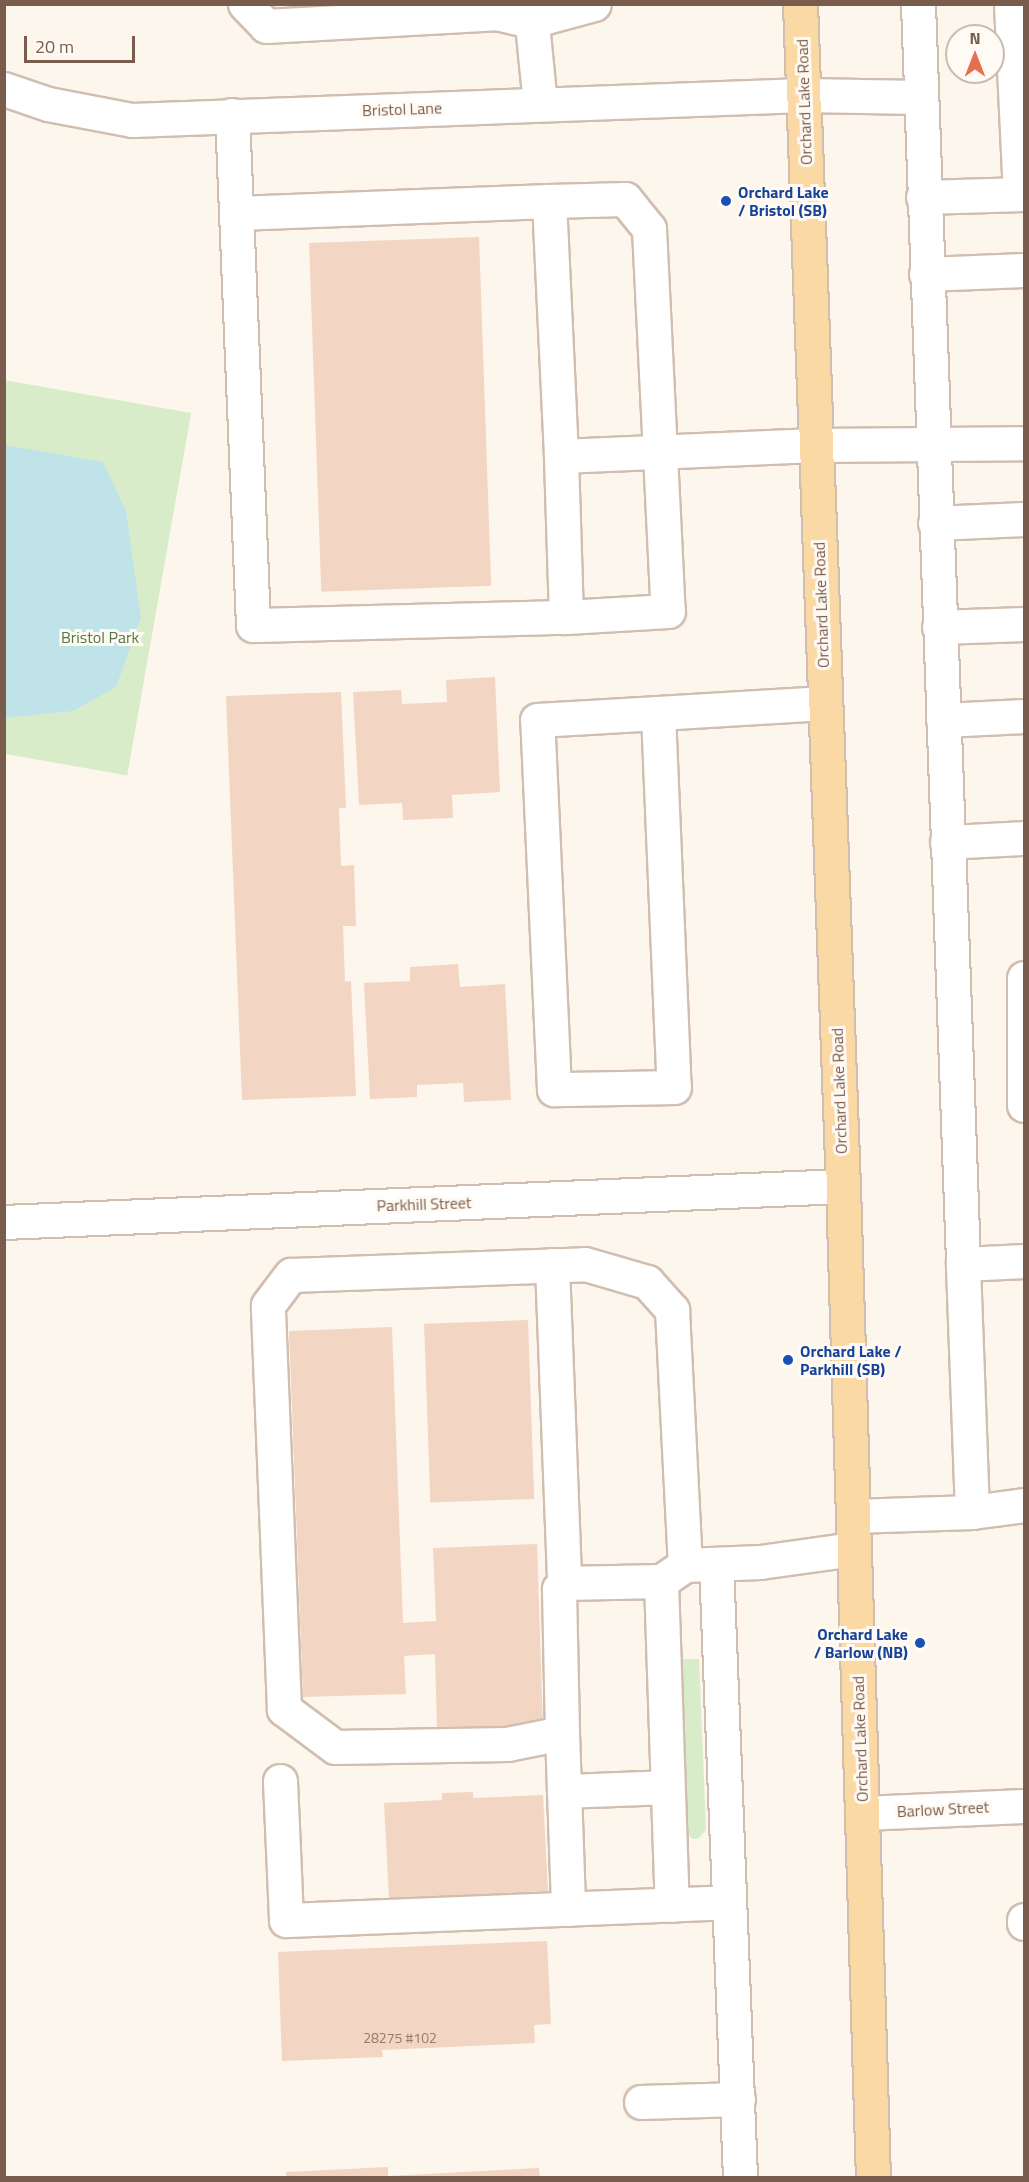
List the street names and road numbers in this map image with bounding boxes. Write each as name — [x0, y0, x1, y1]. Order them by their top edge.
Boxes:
street label: Orchard Lake Road — [792, 39, 816, 165]
street label: Bristol Lane — [362, 98, 442, 120]
street label: Orchard Lake Road — [809, 542, 833, 668]
street label: Orchard Lake Road — [827, 1028, 851, 1154]
street label: Parkhill Street — [376, 1193, 472, 1215]
street label: Orchard Lake Road — [848, 1676, 872, 1802]
street label: Barlow Street — [896, 1797, 990, 1821]

